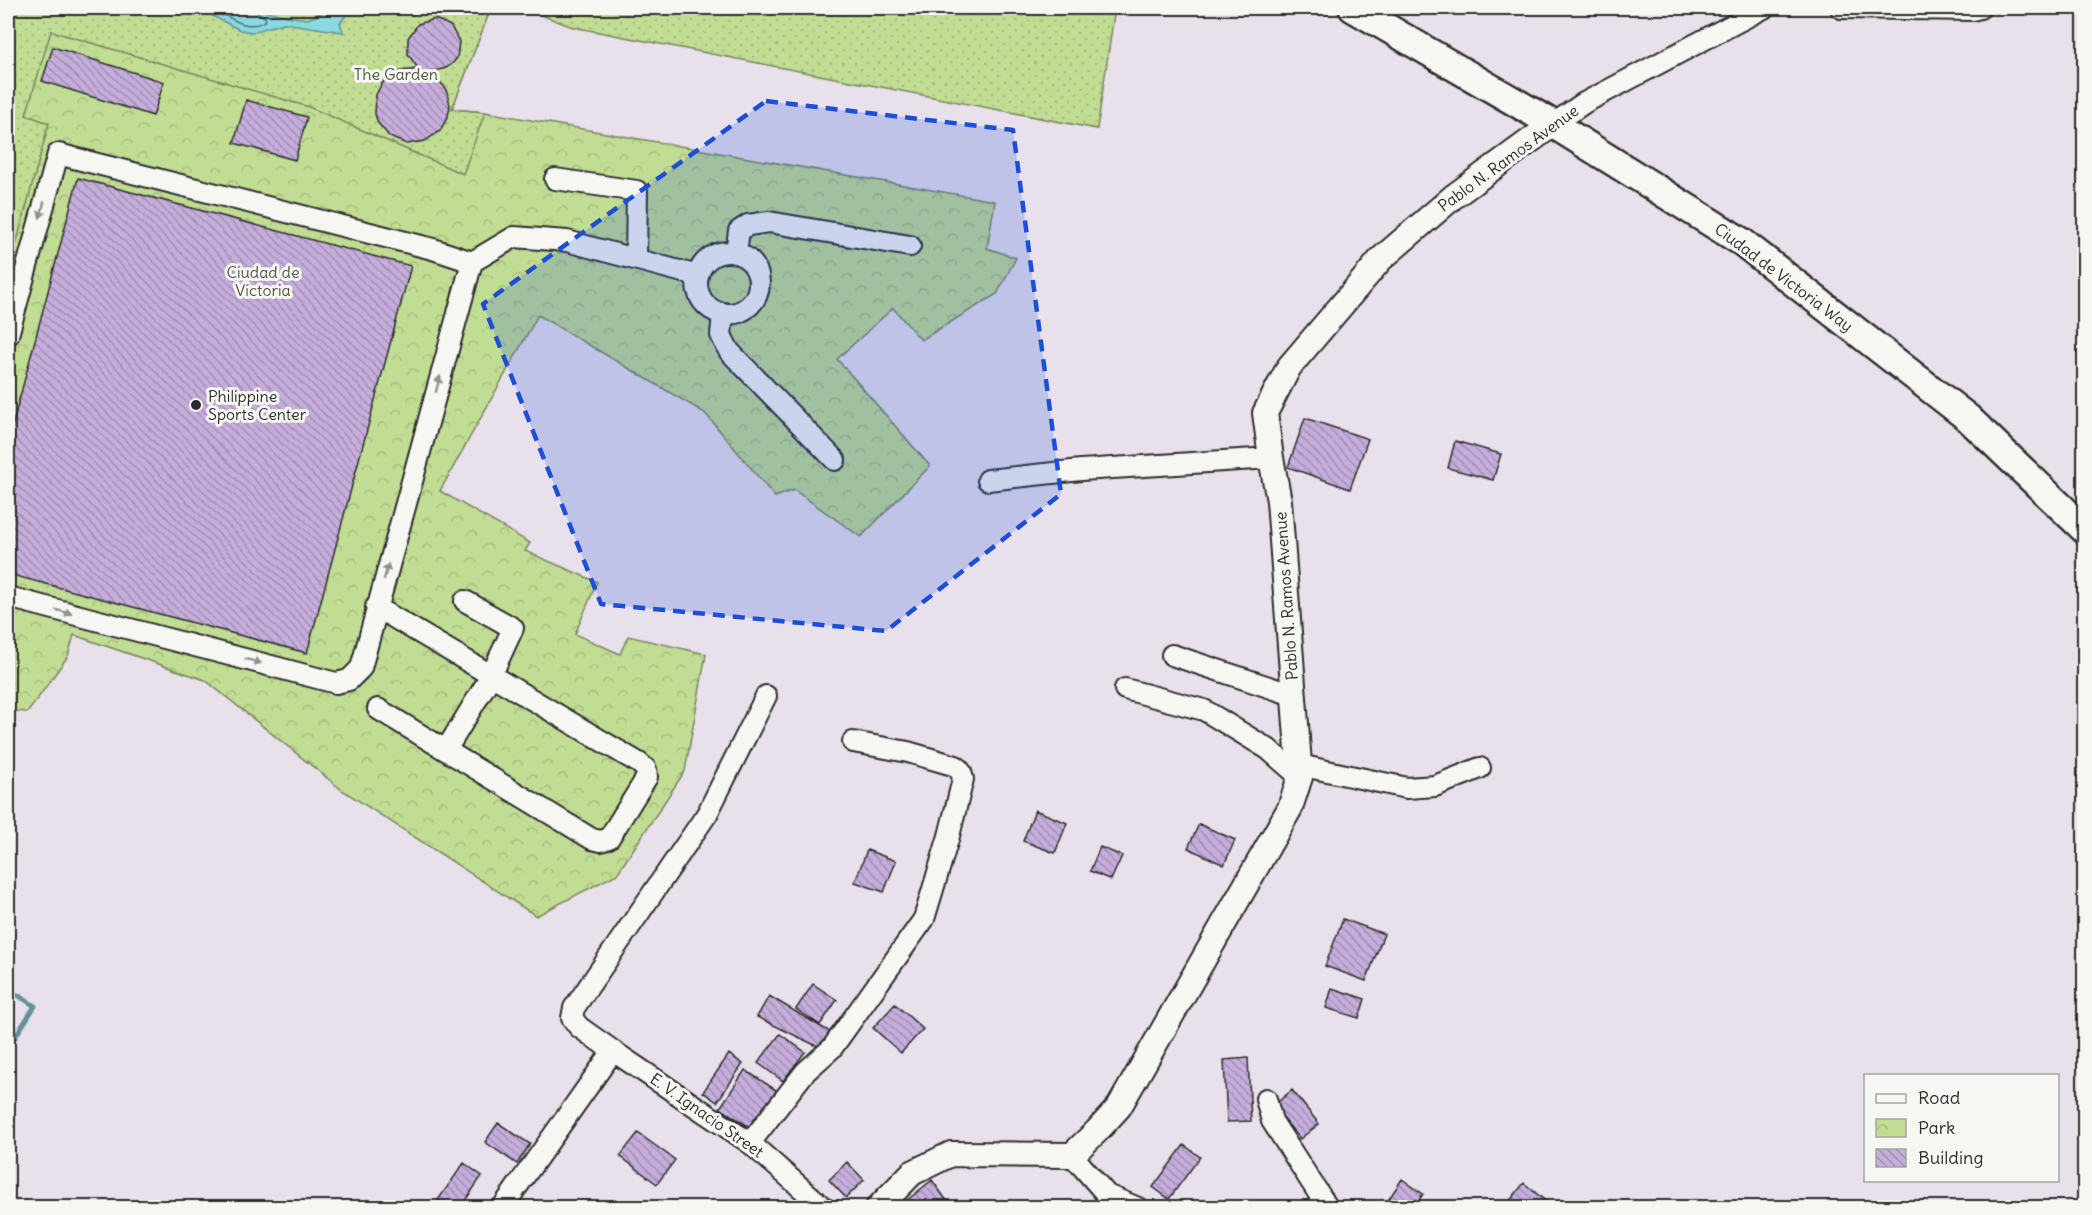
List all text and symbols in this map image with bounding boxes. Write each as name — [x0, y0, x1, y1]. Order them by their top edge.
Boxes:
park label: The Garden — [354, 64, 438, 84]
street label: Pablo N. Ramos Avenue — [1434, 100, 1582, 216]
one-way arrow — [37, 201, 46, 219]
street label: Ciudad de Victoria Way — [1711, 218, 1857, 336]
park label: Ciudad de Victoria — [226, 262, 300, 300]
one-way arrow — [434, 375, 443, 393]
place label: Philippine Sports Center — [208, 386, 307, 424]
marker: Philippine Sports Center — [189, 398, 203, 412]
street label: Pablo N. Ramos Avenue — [1270, 511, 1302, 681]
one-way arrow — [382, 563, 391, 581]
one-way arrow — [55, 608, 73, 617]
one-way arrow — [243, 657, 262, 667]
street label: E. V. Ignacio Street — [646, 1068, 768, 1162]
legend — [1864, 1074, 2059, 1182]
text: Road — [1918, 1086, 1961, 1109]
text: Park — [1918, 1116, 1955, 1139]
text: Building — [1918, 1146, 1983, 1169]

